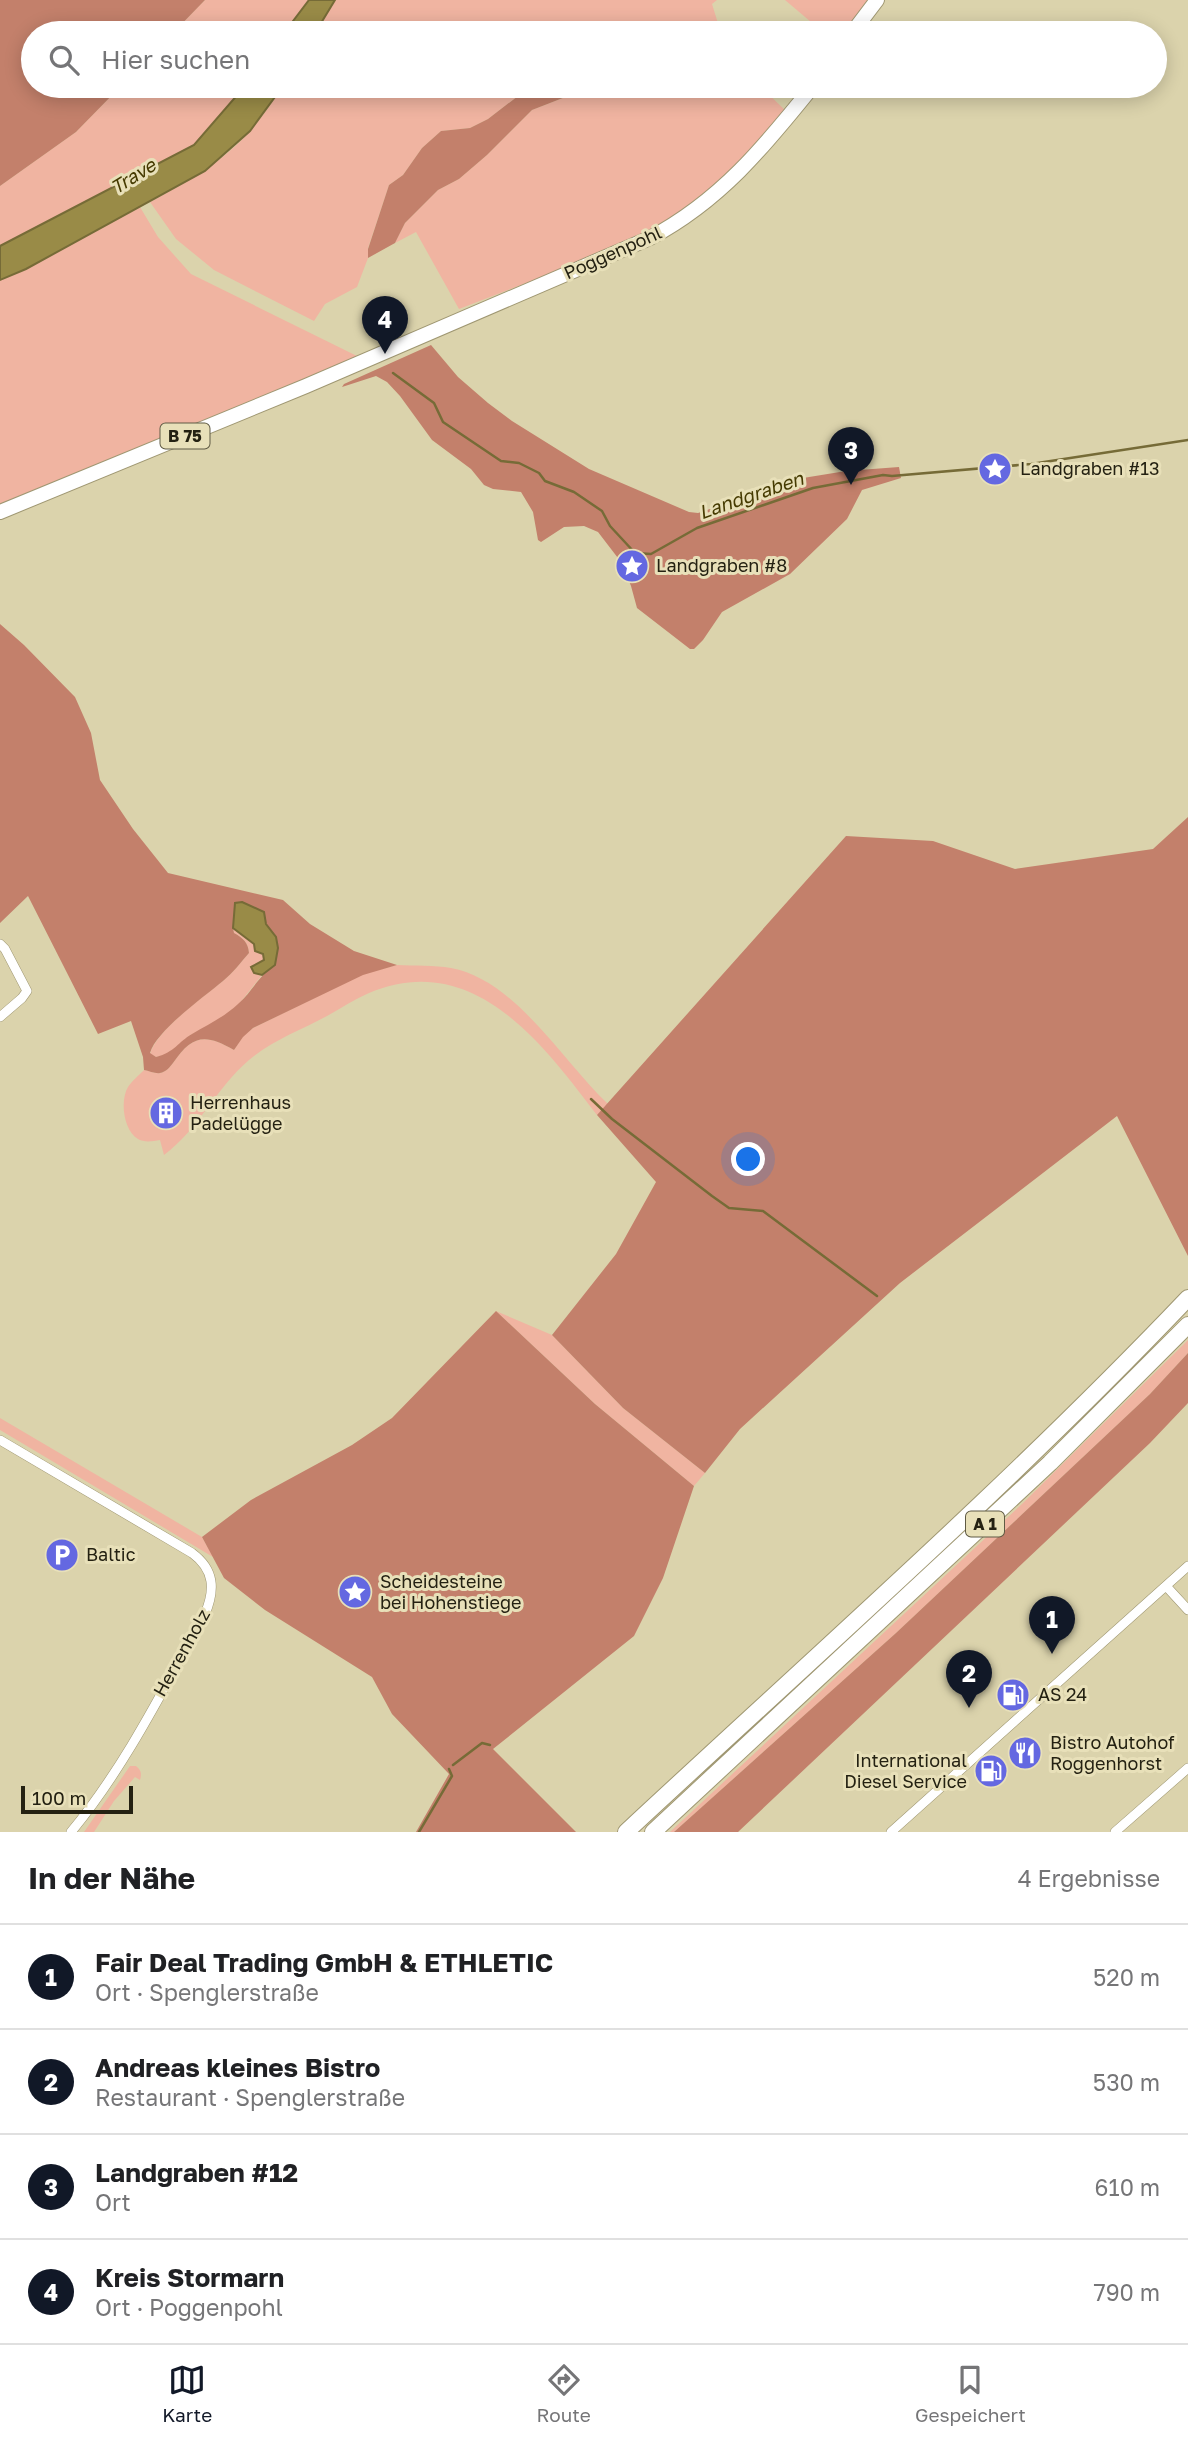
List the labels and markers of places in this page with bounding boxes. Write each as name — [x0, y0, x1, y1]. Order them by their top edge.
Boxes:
pin: 4 — [362, 296, 408, 354]
pin: 3 — [828, 427, 874, 485]
place icon: Landgraben #13 — [976, 450, 1014, 488]
place label: Landgraben #13 — [1020, 457, 1159, 479]
place icon: Landgraben #8 — [613, 547, 651, 585]
place label: Landgraben #8 — [656, 554, 787, 576]
place label: Herrenhaus Padelügge — [190, 1091, 291, 1134]
building icon: Herrenhaus Padelügge — [147, 1094, 185, 1132]
parking icon: Baltic — [43, 1536, 81, 1574]
place label: Baltic — [86, 1543, 136, 1565]
place label: Scheidesteine bei Hohenstiege — [380, 1570, 521, 1613]
place icon: Scheidesteine bei Hohenstiege — [336, 1573, 374, 1611]
pin: 1 — [1029, 1596, 1075, 1654]
pin: 2 — [946, 1650, 992, 1708]
fuel station icon: AS 24 — [994, 1676, 1032, 1714]
place label: AS 24 — [1038, 1683, 1087, 1705]
place label: Bistro Autohof Roggenhorst — [1050, 1731, 1175, 1774]
restaurant icon: Bistro Autohof Roggenhorst — [1006, 1734, 1044, 1772]
place label: International Diesel Service — [844, 1749, 967, 1792]
fuel station icon: International Diesel Service — [972, 1752, 1010, 1790]

